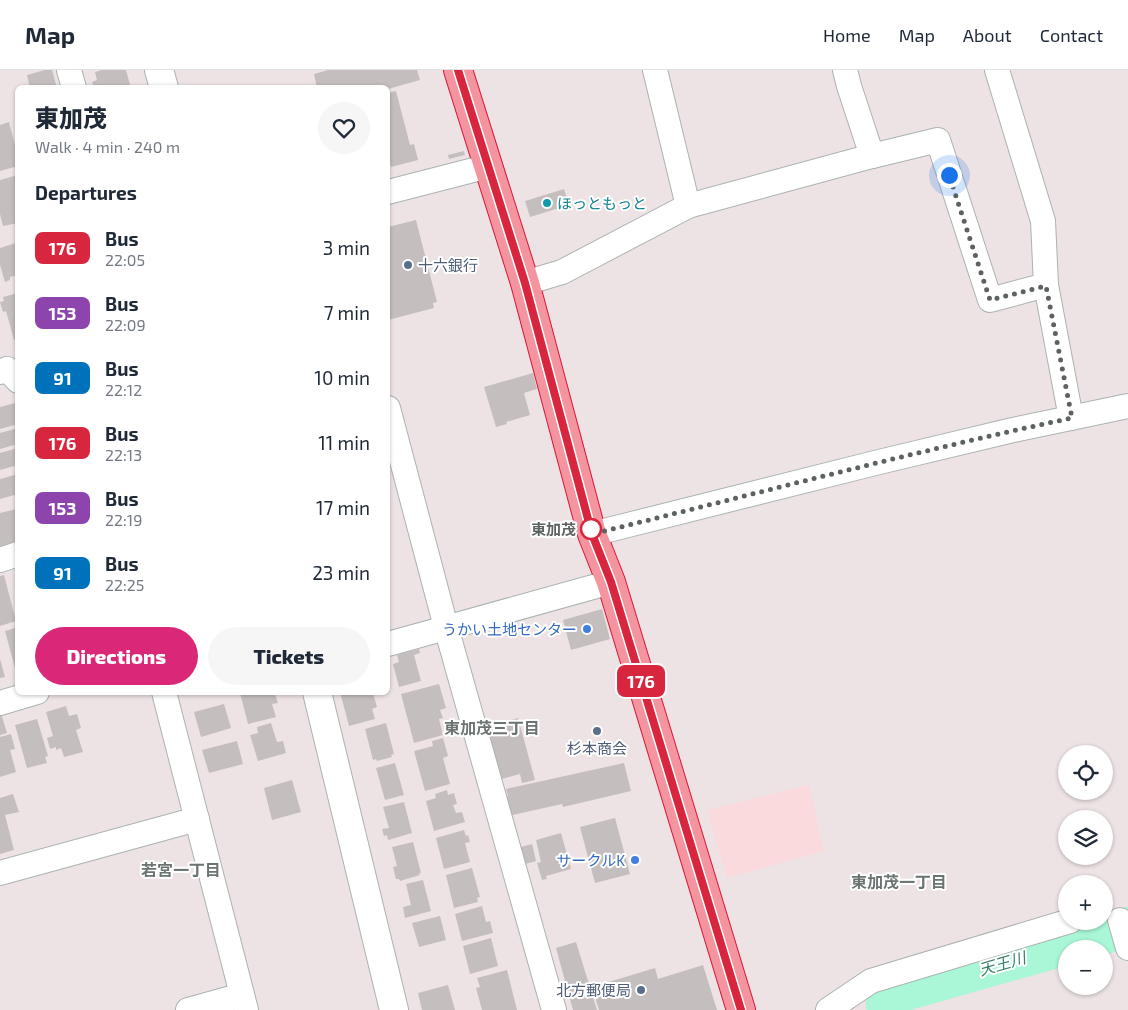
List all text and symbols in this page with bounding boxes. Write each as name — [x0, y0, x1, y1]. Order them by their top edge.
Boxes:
text: Map — [25, 20, 75, 49]
text: Home — [823, 24, 871, 46]
text: Map — [899, 24, 935, 46]
text: About — [963, 24, 1012, 46]
text: Contact — [1040, 24, 1103, 46]
button: heart — [318, 102, 370, 154]
text: 東加茂 — [35, 103, 107, 132]
text: Walk · 4 min · 240 m — [35, 137, 180, 156]
your location — [937, 163, 962, 188]
text: Departures — [35, 181, 137, 204]
place label: ほっともっと — [557, 194, 647, 212]
marker: ほっともっと — [541, 197, 553, 209]
text: Bus — [105, 227, 139, 250]
text: 3 min — [323, 236, 370, 259]
text: 176 — [49, 237, 76, 259]
text: 22:05 — [105, 250, 145, 269]
place label: 十六銀行 — [418, 256, 478, 274]
marker: 十六銀行 — [402, 259, 414, 271]
text: Bus — [105, 292, 139, 315]
text: 7 min — [324, 301, 370, 324]
text: 153 — [49, 302, 76, 324]
text: 22:09 — [105, 315, 146, 334]
text: Bus — [105, 357, 139, 380]
text: 10 min — [314, 366, 370, 389]
text: 91 — [53, 367, 72, 389]
text: 22:12 — [105, 380, 142, 399]
text: Bus — [105, 422, 139, 445]
text: 11 min — [318, 431, 370, 454]
text: 176 — [49, 432, 76, 454]
text: 22:13 — [105, 445, 142, 464]
text: Bus — [105, 487, 139, 510]
text: 17 min — [316, 496, 370, 519]
text: 153 — [49, 497, 76, 519]
text: 22:19 — [105, 510, 142, 529]
marker: 東加茂 — [580, 518, 602, 540]
place label: 東加茂 — [531, 520, 576, 538]
text: Bus — [105, 552, 139, 575]
text: 23 min — [312, 561, 370, 584]
text: 91 — [53, 562, 72, 584]
text: 22:25 — [105, 575, 144, 594]
place label: うかい土地センター — [442, 620, 577, 638]
marker: うかい土地センター — [581, 623, 593, 635]
button: Directions — [35, 627, 198, 685]
button: Tickets — [208, 627, 370, 685]
line badge: 176 — [612, 665, 670, 697]
text: 176 — [627, 670, 655, 692]
district label: 東加茂三丁目 — [444, 718, 540, 737]
marker: 杉本商会 — [591, 725, 603, 737]
place label: 杉本商会 — [567, 739, 627, 757]
map controls — [1058, 745, 1113, 995]
button: locate — [1058, 745, 1113, 800]
button: layers — [1058, 810, 1113, 865]
place label: サークルK — [557, 851, 625, 869]
marker: サークルK — [629, 854, 641, 866]
district label: 若宮一丁目 — [141, 860, 221, 879]
district label: 東加茂一丁目 — [851, 872, 947, 891]
button: + — [1058, 875, 1113, 930]
button: − — [1058, 940, 1113, 995]
water label: 天王川 — [976, 947, 1030, 979]
place label: 北方郵便局 — [556, 981, 631, 999]
marker: 北方郵便局 — [635, 984, 647, 996]

